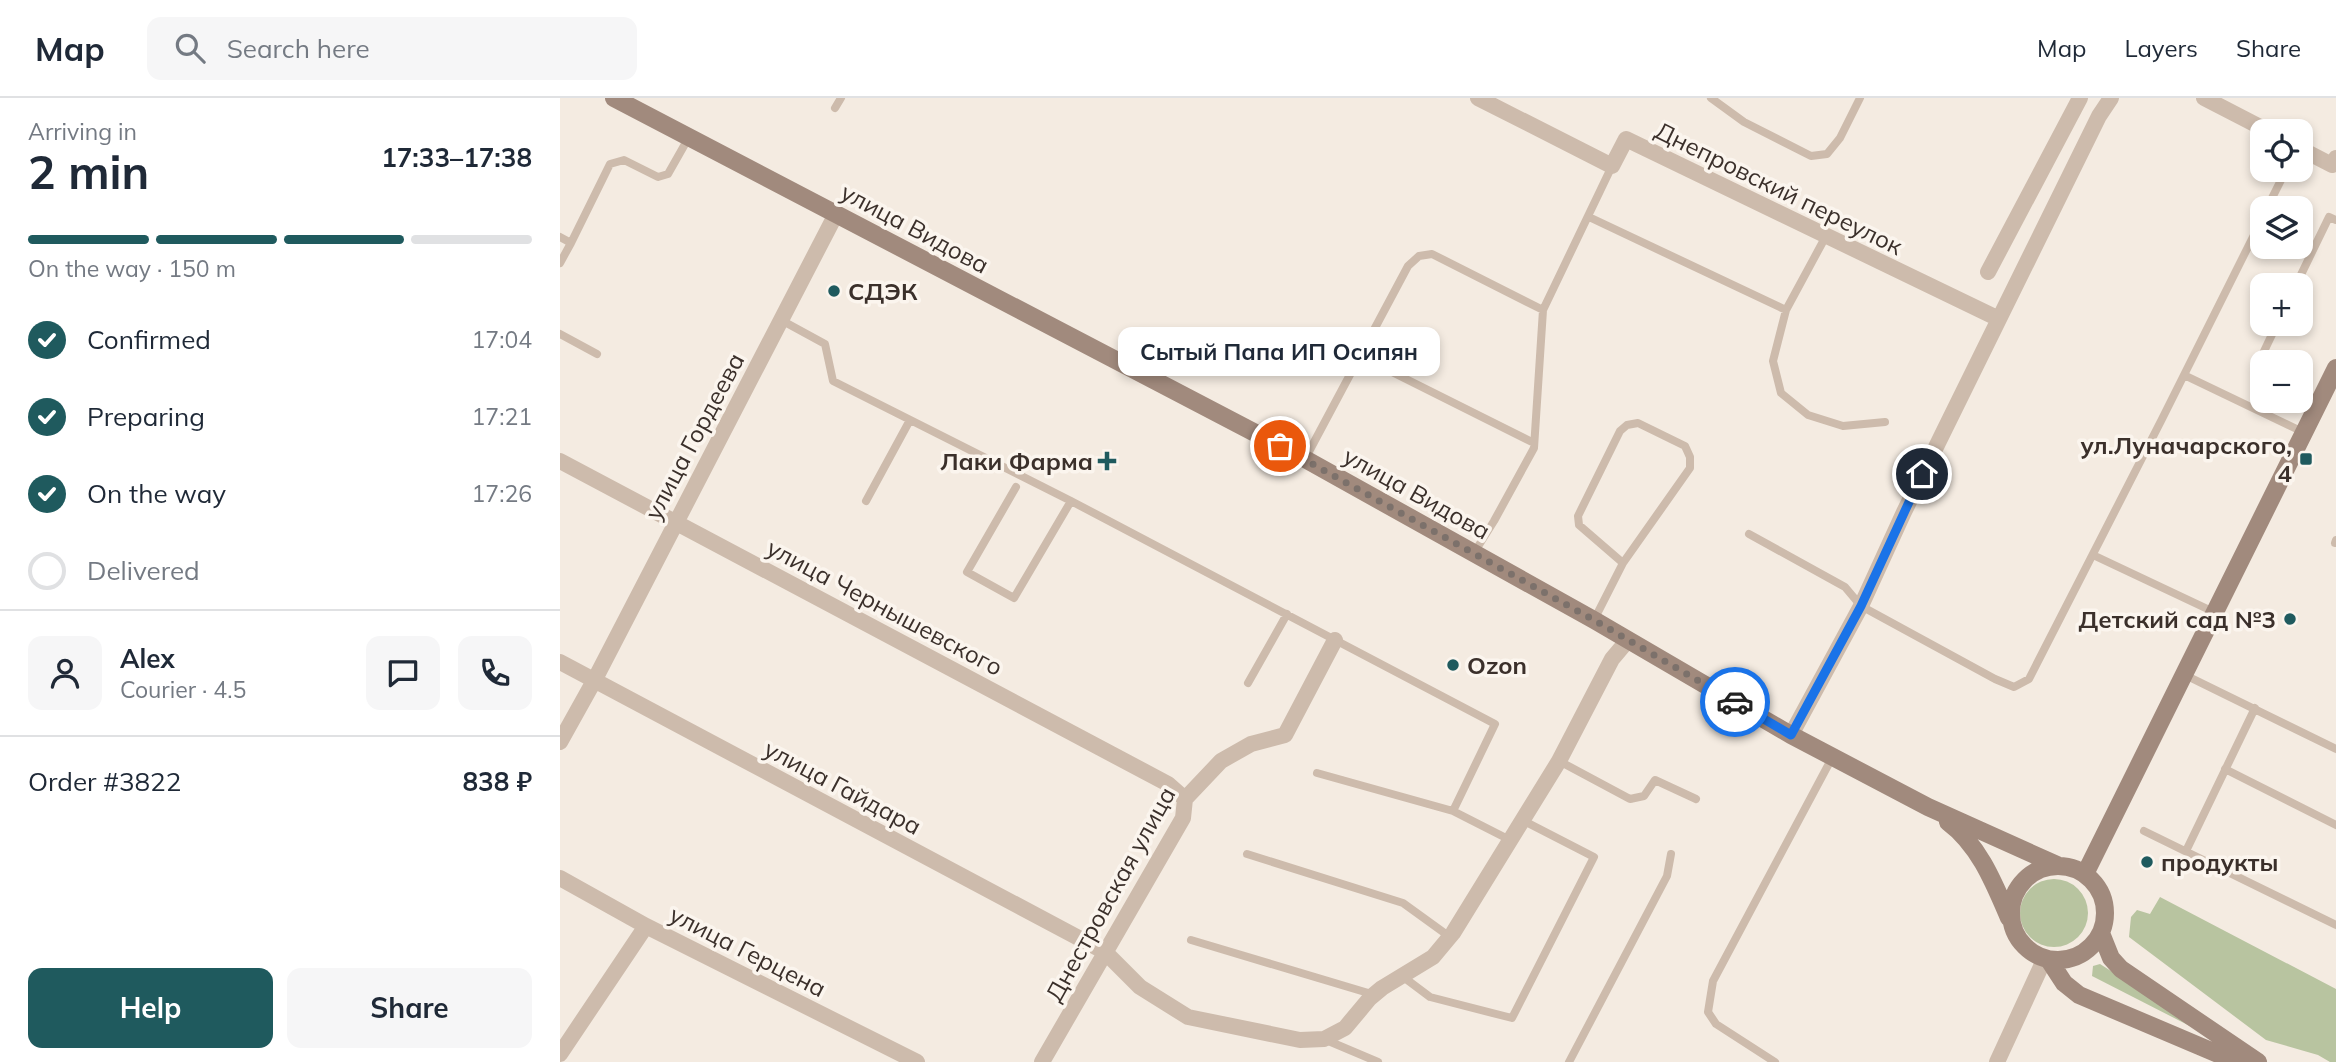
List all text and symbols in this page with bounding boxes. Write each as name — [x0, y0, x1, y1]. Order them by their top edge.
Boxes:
search box — [147, 17, 637, 80]
text: Map — [35, 28, 105, 69]
icon: search — [171, 29, 209, 67]
text: Search here — [227, 32, 370, 65]
text: Map — [2037, 33, 2086, 63]
text: Layers — [2124, 33, 2198, 63]
text: Share — [2236, 33, 2301, 63]
street label: Днепровский переулок — [1650, 115, 1908, 261]
text: Arriving in — [28, 117, 137, 146]
map controls — [2250, 119, 2313, 413]
button: locate — [2250, 119, 2313, 182]
text: 17:33–17:38 — [381, 141, 532, 174]
text: 2 min — [28, 143, 149, 201]
street label: улица Видова — [836, 176, 994, 280]
button: layers — [2250, 196, 2313, 259]
text: On the way · 150 m — [28, 254, 236, 283]
button: + — [2250, 273, 2313, 336]
place label: СДЭК — [848, 276, 918, 306]
marker: СДЭК — [826, 283, 842, 299]
icon: check — [28, 321, 66, 359]
text: Confirmed — [87, 323, 211, 356]
text: 17:04 — [472, 325, 532, 354]
callout: Сытый Папа ИП Осипян — [1119, 327, 1441, 376]
text: Сытый Папа ИП Осипян — [1140, 337, 1418, 366]
street label: улица Гордеева — [637, 348, 751, 524]
button: − — [2250, 350, 2313, 413]
icon: check — [28, 398, 66, 436]
text: Preparing — [87, 400, 205, 433]
text: 17:21 — [472, 402, 532, 431]
pin — [1250, 416, 1310, 476]
icon: bag — [1261, 427, 1299, 465]
place label: ул.Луначарского, 4 — [2080, 430, 2292, 488]
street label: улица Видова — [1338, 440, 1496, 546]
pin — [1892, 444, 1952, 504]
place label: Лаки Фарма — [940, 446, 1093, 476]
marker: ул.Луначарского, 4 — [2298, 451, 2314, 467]
marker: Лаки Фарма — [1099, 453, 1115, 469]
icon: home — [1903, 455, 1941, 493]
icon: check — [28, 475, 66, 513]
text: On the way — [87, 477, 226, 510]
text: 17:26 — [472, 479, 532, 508]
street label: улица Чернышевского — [762, 532, 1008, 682]
text: Delivered — [87, 554, 200, 587]
place label: Детский сад №3 — [2078, 604, 2276, 634]
marker: Детский сад №3 — [2282, 611, 2298, 627]
button: person — [28, 636, 102, 710]
button: chat — [366, 636, 440, 710]
button: phone — [458, 636, 532, 710]
text: Alex — [120, 642, 175, 675]
place label: Ozon — [1467, 650, 1527, 680]
marker: Ozon — [1445, 657, 1461, 673]
courier — [1700, 667, 1770, 737]
text: Courier · 4.5 — [120, 675, 246, 704]
icon: car — [1716, 683, 1754, 721]
street label: улица Гайдара — [759, 733, 927, 841]
text: Order #3822 — [28, 765, 181, 798]
text: 838 ₽ — [462, 765, 532, 798]
street label: Днестровская улица — [1038, 781, 1182, 1007]
place label: продукты — [2161, 847, 2278, 877]
marker: продукты — [2139, 854, 2155, 870]
street label: улица Герцена — [665, 899, 831, 1003]
button: Help — [28, 968, 273, 1048]
button: Share — [287, 968, 532, 1048]

